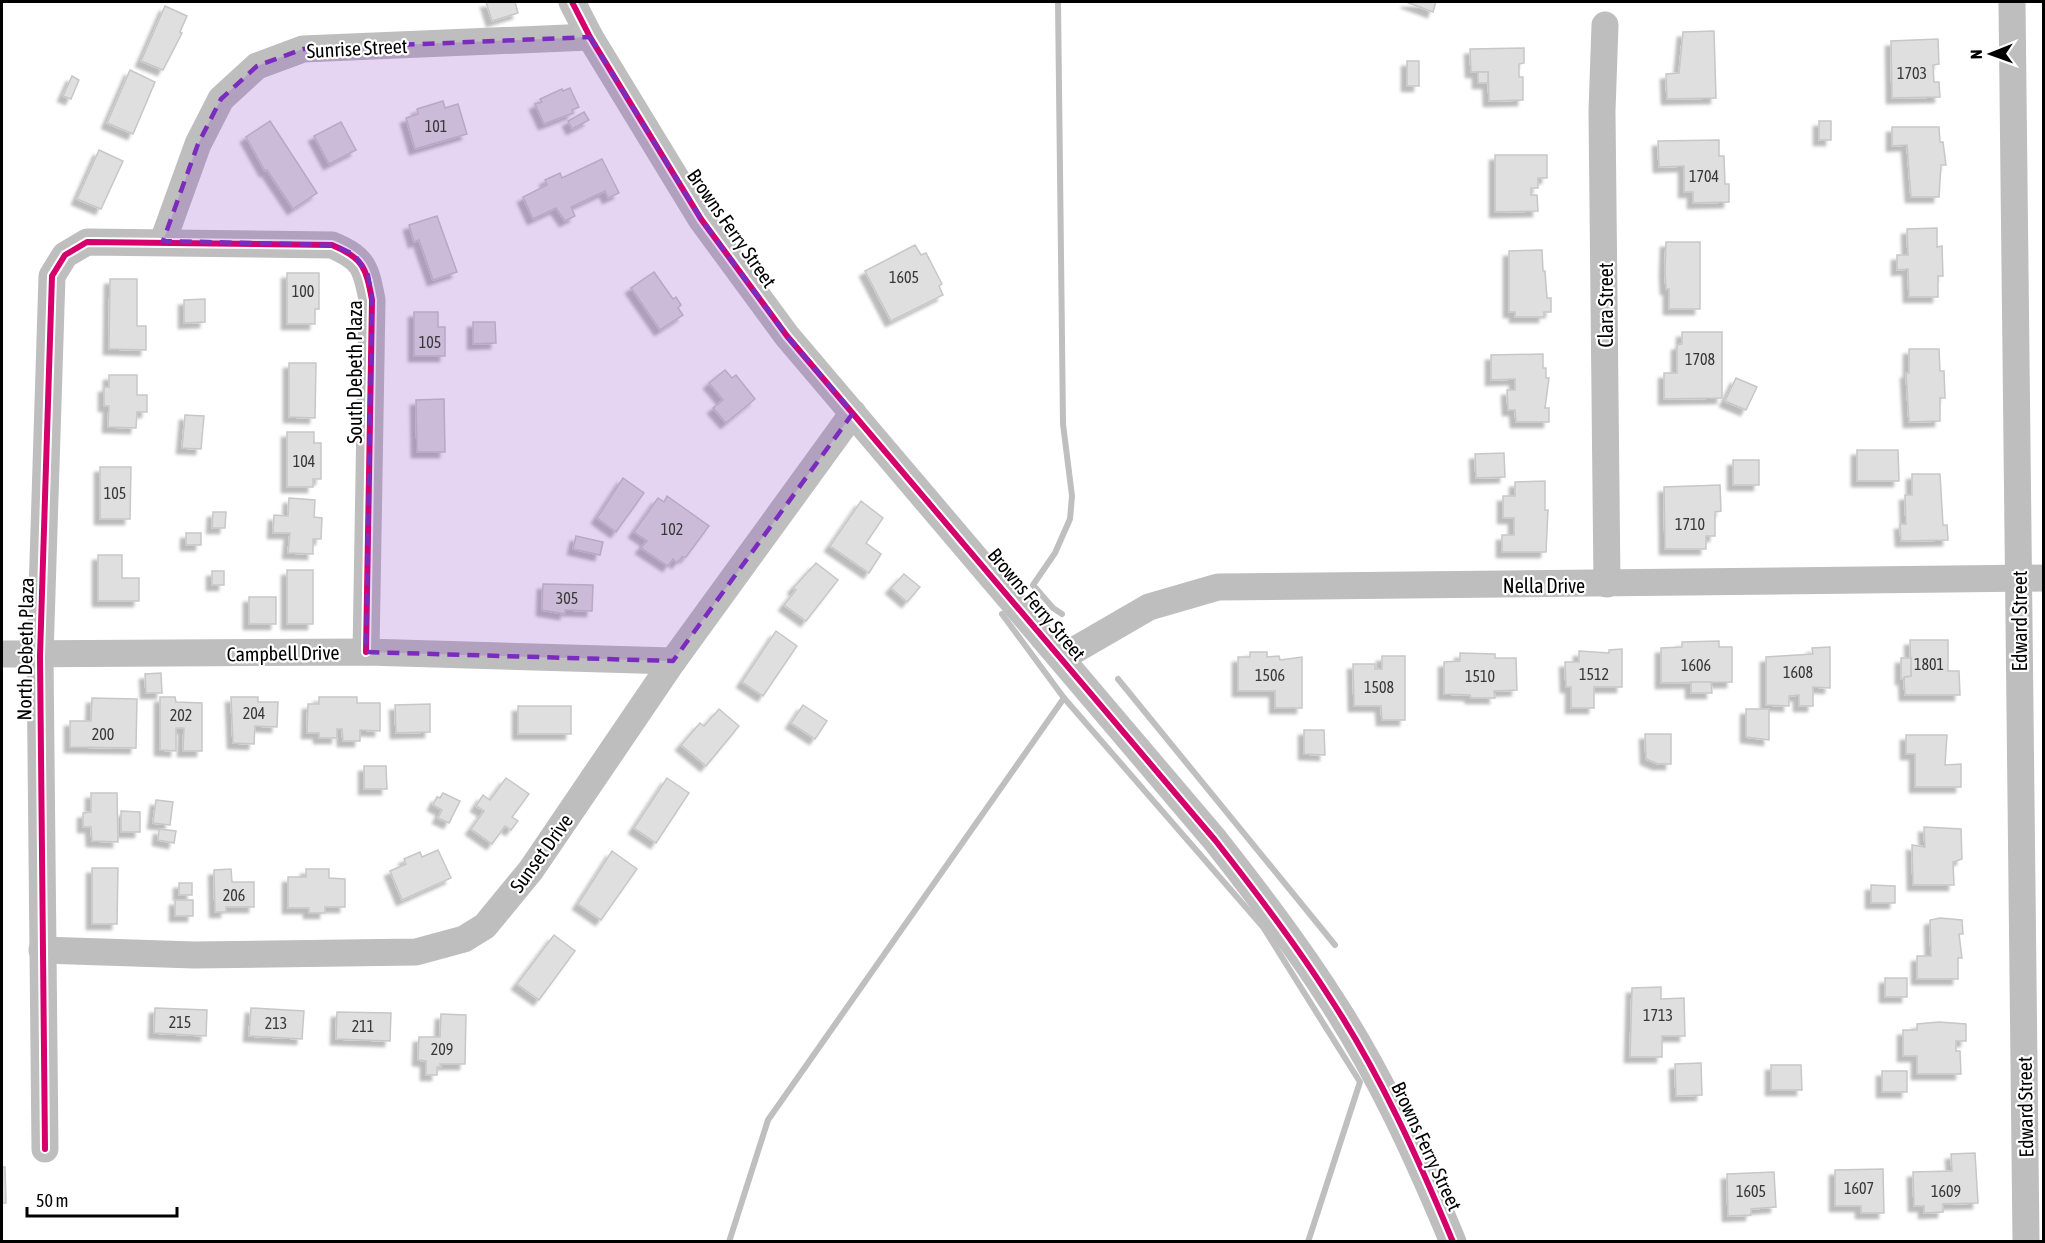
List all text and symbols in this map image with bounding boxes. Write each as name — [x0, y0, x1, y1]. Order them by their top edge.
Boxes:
north arrow — [1961, 24, 2021, 84]
street label: Sunrise Street — [306, 34, 408, 62]
text: N — [1967, 49, 1985, 59]
house number: 1703 — [1897, 64, 1927, 82]
house number: 101 — [425, 117, 447, 135]
street label: Browns Ferry Street — [683, 164, 782, 292]
house number: 1704 — [1689, 167, 1719, 185]
street label: Clara Street — [1594, 262, 1617, 348]
house number: 1605 — [889, 268, 919, 286]
house number: 100 — [292, 282, 314, 300]
street label: South Debeth Plaza — [343, 300, 366, 444]
house number: 105 — [419, 333, 441, 351]
house number: 1708 — [1685, 350, 1715, 368]
house number: 104 — [293, 452, 315, 470]
house number: 105 — [104, 484, 126, 502]
house number: 1710 — [1675, 515, 1705, 533]
house number: 102 — [661, 520, 683, 538]
street label: Browns Ferry Street — [983, 543, 1091, 665]
street label: Edward Street — [2008, 570, 2031, 672]
street label: Nella Drive — [1503, 574, 1585, 597]
street label: North Debeth Plaza — [12, 577, 38, 721]
house number: 305 — [556, 589, 578, 607]
street label: Campbell Drive — [226, 641, 340, 665]
house number: 1801 — [1914, 655, 1944, 673]
house number: 1606 — [1681, 656, 1711, 674]
house number: 1608 — [1783, 663, 1813, 681]
house number: 1512 — [1579, 665, 1609, 683]
house number: 1506 — [1255, 666, 1285, 684]
house number: 1510 — [1465, 667, 1495, 685]
house number: 1508 — [1364, 678, 1394, 696]
house number: 204 — [243, 704, 265, 722]
house number: 202 — [170, 706, 192, 724]
house number: 200 — [92, 725, 114, 743]
street label: Sunset Drive — [505, 809, 577, 897]
house number: 206 — [223, 886, 245, 904]
house number: 1713 — [1643, 1006, 1673, 1024]
house number: 215 — [169, 1013, 191, 1031]
house number: 213 — [265, 1014, 287, 1032]
house number: 211 — [352, 1017, 374, 1035]
house number: 209 — [431, 1040, 453, 1058]
street label: Edward Street — [2013, 1056, 2037, 1158]
street label: Browns Ferry Street — [1387, 1078, 1467, 1214]
house number: 1607 — [1844, 1179, 1874, 1197]
scale bar — [27, 1180, 177, 1218]
house number: 1605 — [1736, 1182, 1766, 1200]
house number: 1609 — [1931, 1182, 1961, 1200]
text: 50 m — [36, 1190, 68, 1211]

